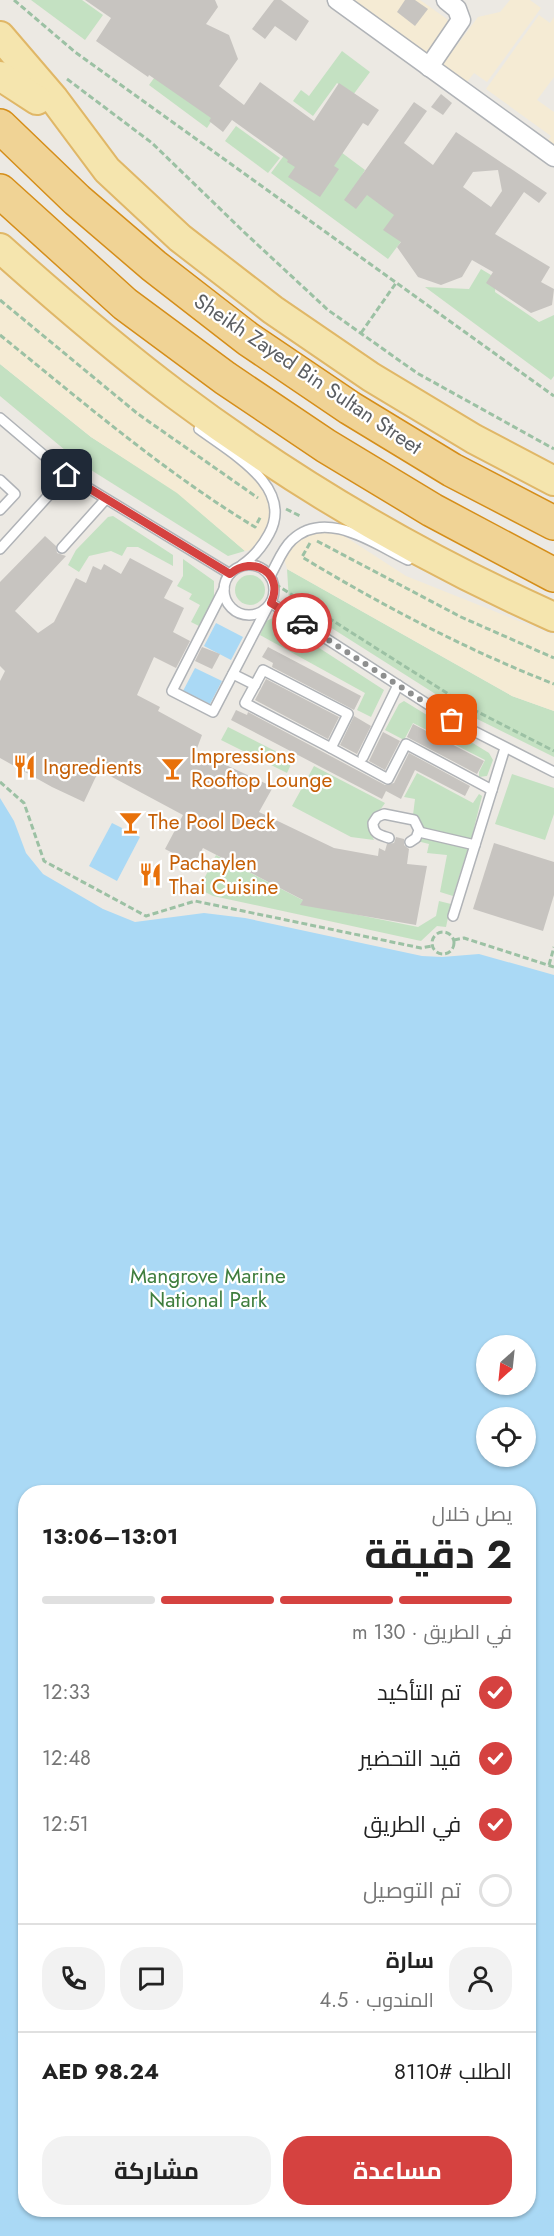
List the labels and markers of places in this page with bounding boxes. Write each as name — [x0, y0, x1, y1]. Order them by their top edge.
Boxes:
pin — [41, 449, 92, 500]
pin — [426, 694, 477, 745]
place label: Impressions Rooftop Lounge — [191, 741, 332, 795]
place label: Ingredients — [43, 752, 142, 782]
restaurant icon: Ingredients — [12, 754, 38, 780]
bar icon: Impressions Rooftop Lounge — [160, 755, 186, 781]
place label: The Pool Deck — [148, 807, 276, 837]
bar icon: The Pool Deck — [117, 809, 143, 835]
place label: Pachaylen Thai Cuisine — [169, 848, 278, 902]
restaurant icon: Pachaylen Thai Cuisine — [138, 862, 164, 888]

